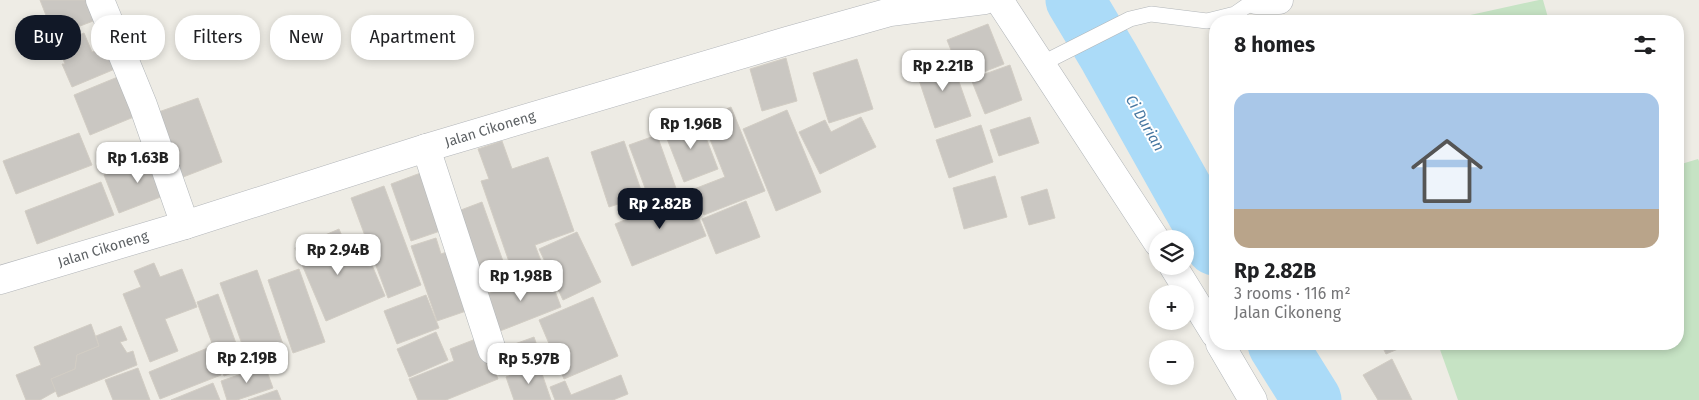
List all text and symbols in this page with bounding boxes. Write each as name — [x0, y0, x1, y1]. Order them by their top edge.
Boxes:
chip: Buy — [15, 15, 81, 60]
chip: Rent — [91, 15, 165, 60]
chip: Filters — [175, 15, 260, 60]
chip: New — [270, 15, 341, 60]
chip: Apartment — [351, 15, 474, 60]
icon: filters — [1631, 31, 1659, 59]
text: 8 homes — [1234, 32, 1315, 58]
pin: Rp 2.21B — [891, 49, 995, 92]
text: Rp 2.21B — [913, 56, 973, 75]
water label: Ci Durian — [1122, 92, 1168, 154]
street label: Jalan Cikoneng — [443, 107, 538, 151]
pin: Rp 1.96B — [639, 108, 743, 150]
text: Rp 1.96B — [660, 114, 722, 133]
icon: home — [1402, 126, 1492, 216]
pin: Rp 1.63B — [86, 142, 190, 184]
text: Rp 1.63B — [107, 148, 169, 167]
pin: Rp 2.82B — [608, 188, 712, 230]
text: Rp 2.82B — [629, 194, 691, 213]
street label: Jalan Cikoneng — [56, 227, 151, 271]
map controls — [1149, 230, 1194, 385]
button: layers — [1149, 230, 1194, 275]
pin: Rp 2.94B — [286, 234, 390, 276]
text: Rp 2.94B — [307, 240, 369, 259]
text: Rp 2.82B — [1234, 258, 1316, 284]
pin: Rp 1.98B — [469, 260, 573, 302]
text: Rp 1.98B — [490, 266, 552, 285]
text: 3 rooms · 116 m² — [1234, 284, 1351, 303]
button: + — [1149, 285, 1194, 330]
text: Jalan Cikoneng — [1234, 303, 1341, 322]
button: − — [1149, 340, 1194, 385]
pin: Rp 2.19B — [195, 342, 299, 384]
pin: Rp 5.97B — [477, 342, 581, 385]
text: Rp 2.19B — [217, 348, 277, 367]
text: Rp 5.97B — [498, 349, 560, 368]

